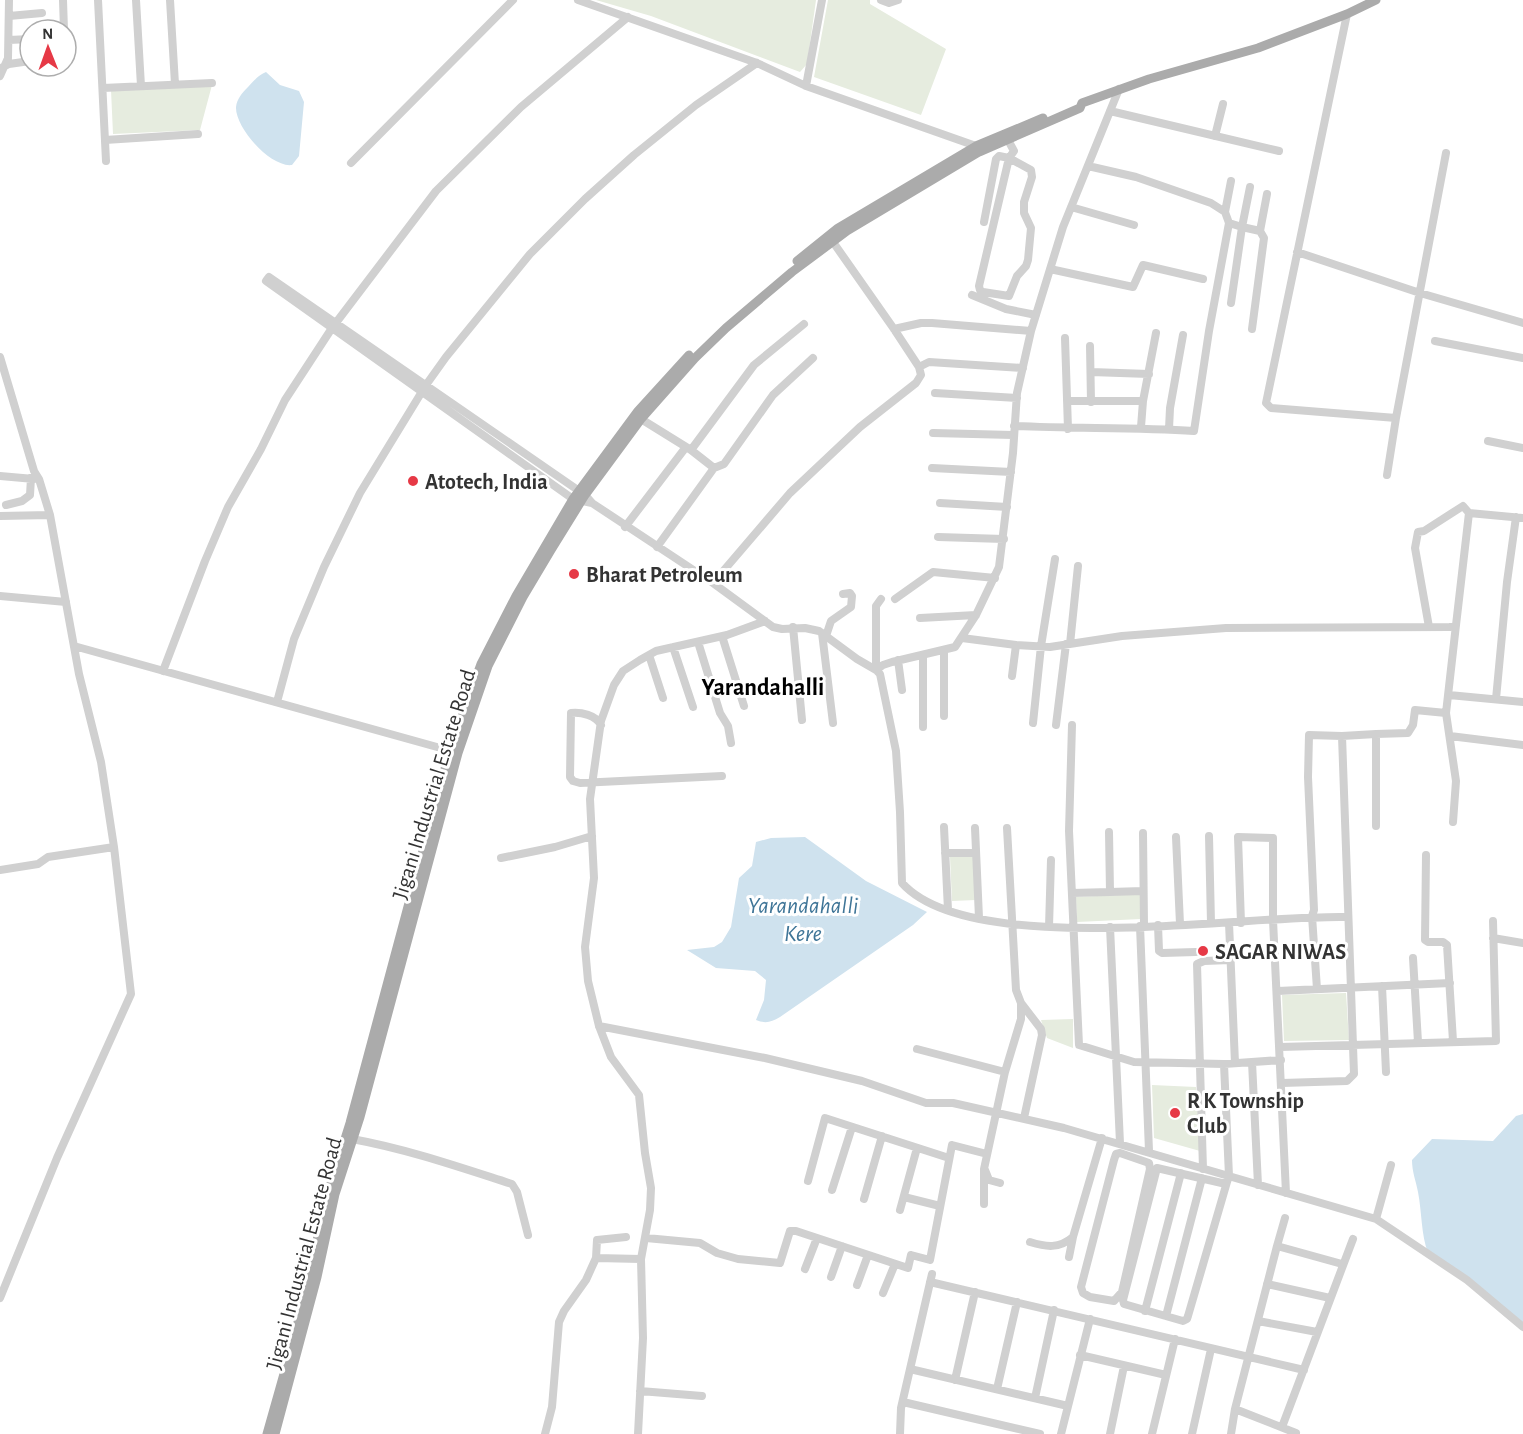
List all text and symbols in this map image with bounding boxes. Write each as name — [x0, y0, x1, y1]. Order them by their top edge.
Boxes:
north arrow — [18, 18, 78, 78]
text: N — [42, 26, 53, 42]
place label: Atotech, India — [425, 471, 548, 493]
marker: Atotech, India — [406, 474, 420, 488]
place label: Bharat Petroleum — [586, 564, 743, 586]
marker: Bharat Petroleum — [567, 567, 581, 581]
street label: Jigani Industrial Estate Road — [388, 667, 479, 902]
district label: Yarandahalli — [702, 676, 824, 700]
water label: Yarandahalli Kere — [748, 894, 858, 946]
place label: SAGAR NIWAS — [1215, 941, 1346, 963]
marker: SAGAR NIWAS — [1196, 944, 1210, 958]
place label: R K Township Club — [1187, 1090, 1304, 1137]
marker: R K Township Club — [1168, 1106, 1182, 1120]
street label: Jigani Industrial Estate Road — [262, 1135, 346, 1372]

